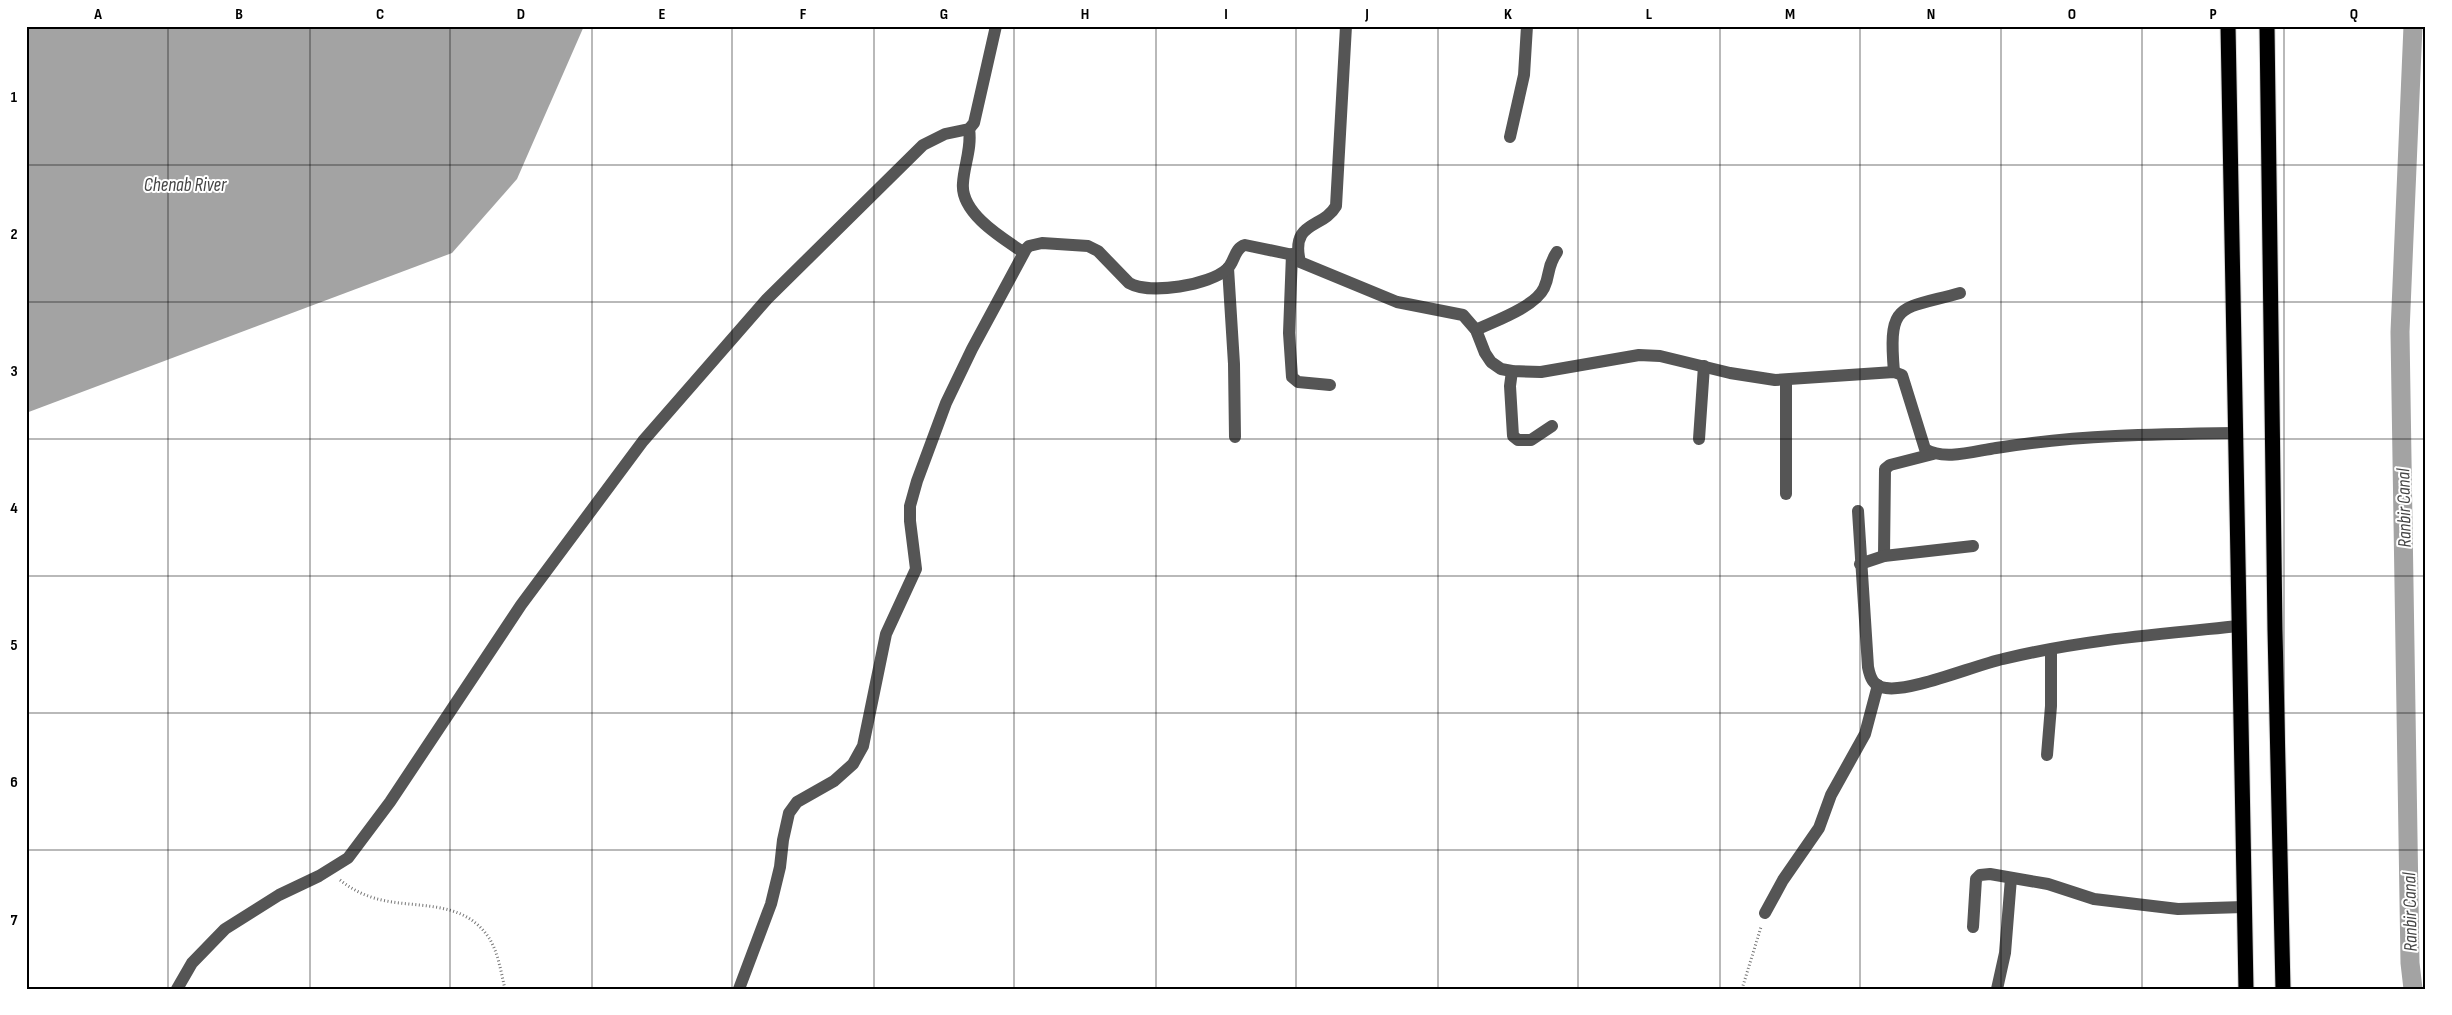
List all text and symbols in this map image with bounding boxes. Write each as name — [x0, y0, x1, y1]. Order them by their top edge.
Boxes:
text: A — [93, 5, 102, 24]
text: B — [235, 5, 243, 24]
text: C — [376, 5, 384, 24]
text: D — [517, 5, 525, 24]
text: E — [659, 5, 666, 24]
text: F — [800, 5, 807, 24]
text: G — [940, 5, 948, 24]
text: H — [1081, 5, 1089, 24]
text: I — [1224, 5, 1228, 24]
text: J — [1364, 5, 1369, 24]
text: K — [1504, 5, 1512, 24]
text: L — [1646, 5, 1653, 24]
text: M — [1785, 5, 1795, 24]
text: N — [1927, 5, 1935, 24]
text: O — [2068, 5, 2076, 24]
text: P — [2209, 5, 2217, 24]
text: Q — [2350, 5, 2358, 24]
text: 1 — [11, 88, 18, 107]
water label: Chenab River — [144, 174, 227, 197]
text: 2 — [10, 225, 18, 244]
text: 3 — [10, 362, 18, 381]
water label: Ranbir Canal — [2392, 468, 2417, 548]
text: 4 — [10, 499, 18, 518]
text: 5 — [10, 636, 18, 655]
text: 6 — [10, 773, 18, 792]
water label: Ranbir Canal — [2398, 872, 2423, 952]
text: 7 — [11, 911, 18, 930]

